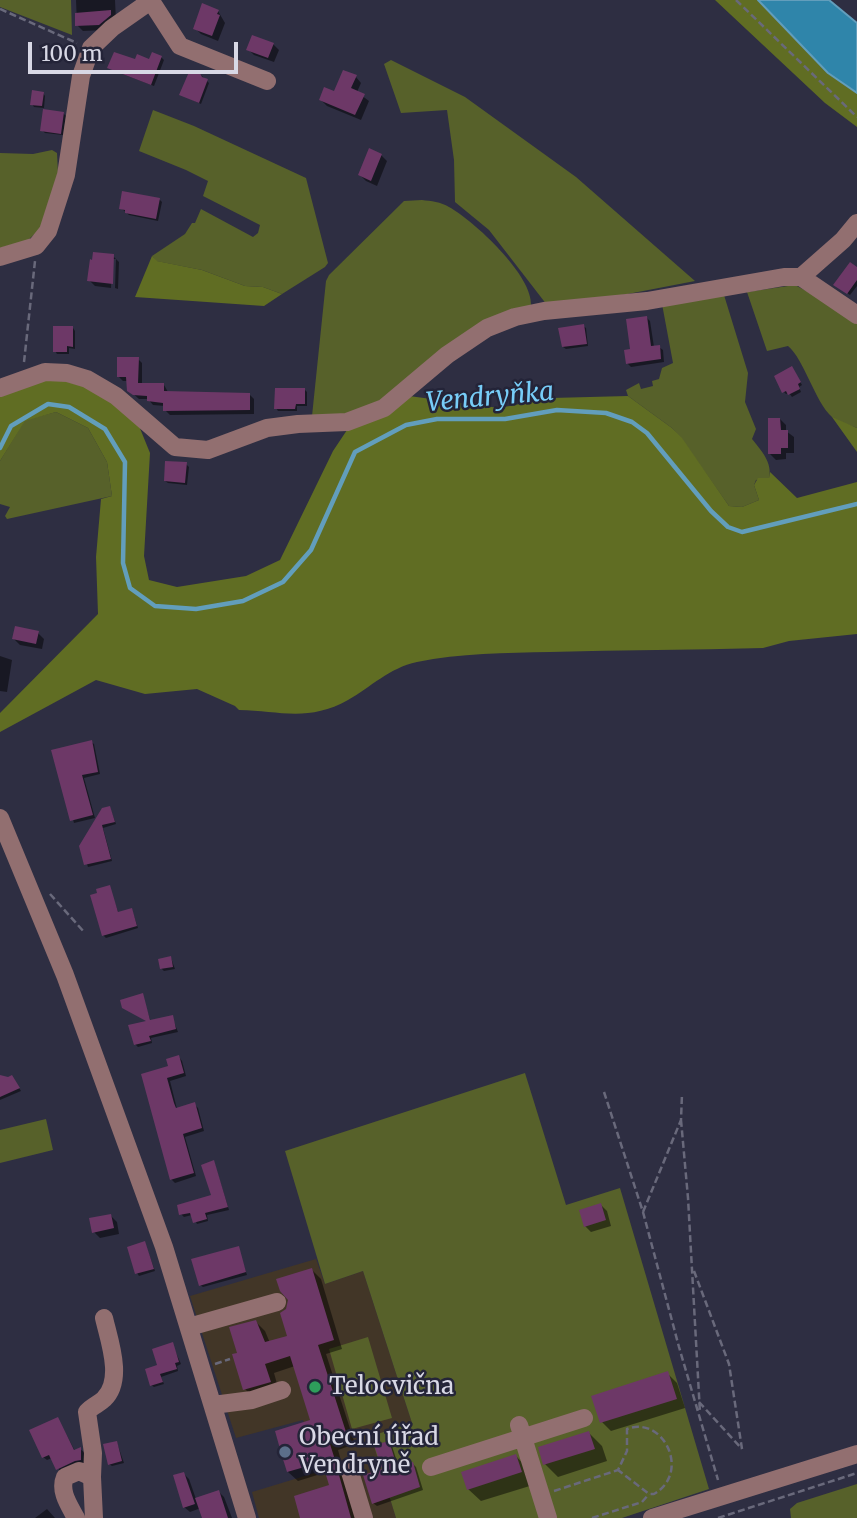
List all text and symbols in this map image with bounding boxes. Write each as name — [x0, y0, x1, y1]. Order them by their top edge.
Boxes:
scale bar — [32, 28, 242, 72]
text: 100 m — [41, 40, 103, 67]
water label: Vendryňka — [425, 377, 555, 419]
place label: Telocvična — [329, 1373, 454, 1401]
marker: Telocvična — [307, 1379, 323, 1395]
place label: Obecní úřad Vendryně — [299, 1424, 439, 1480]
marker: Obecní úřad Vendryně — [277, 1444, 293, 1460]

